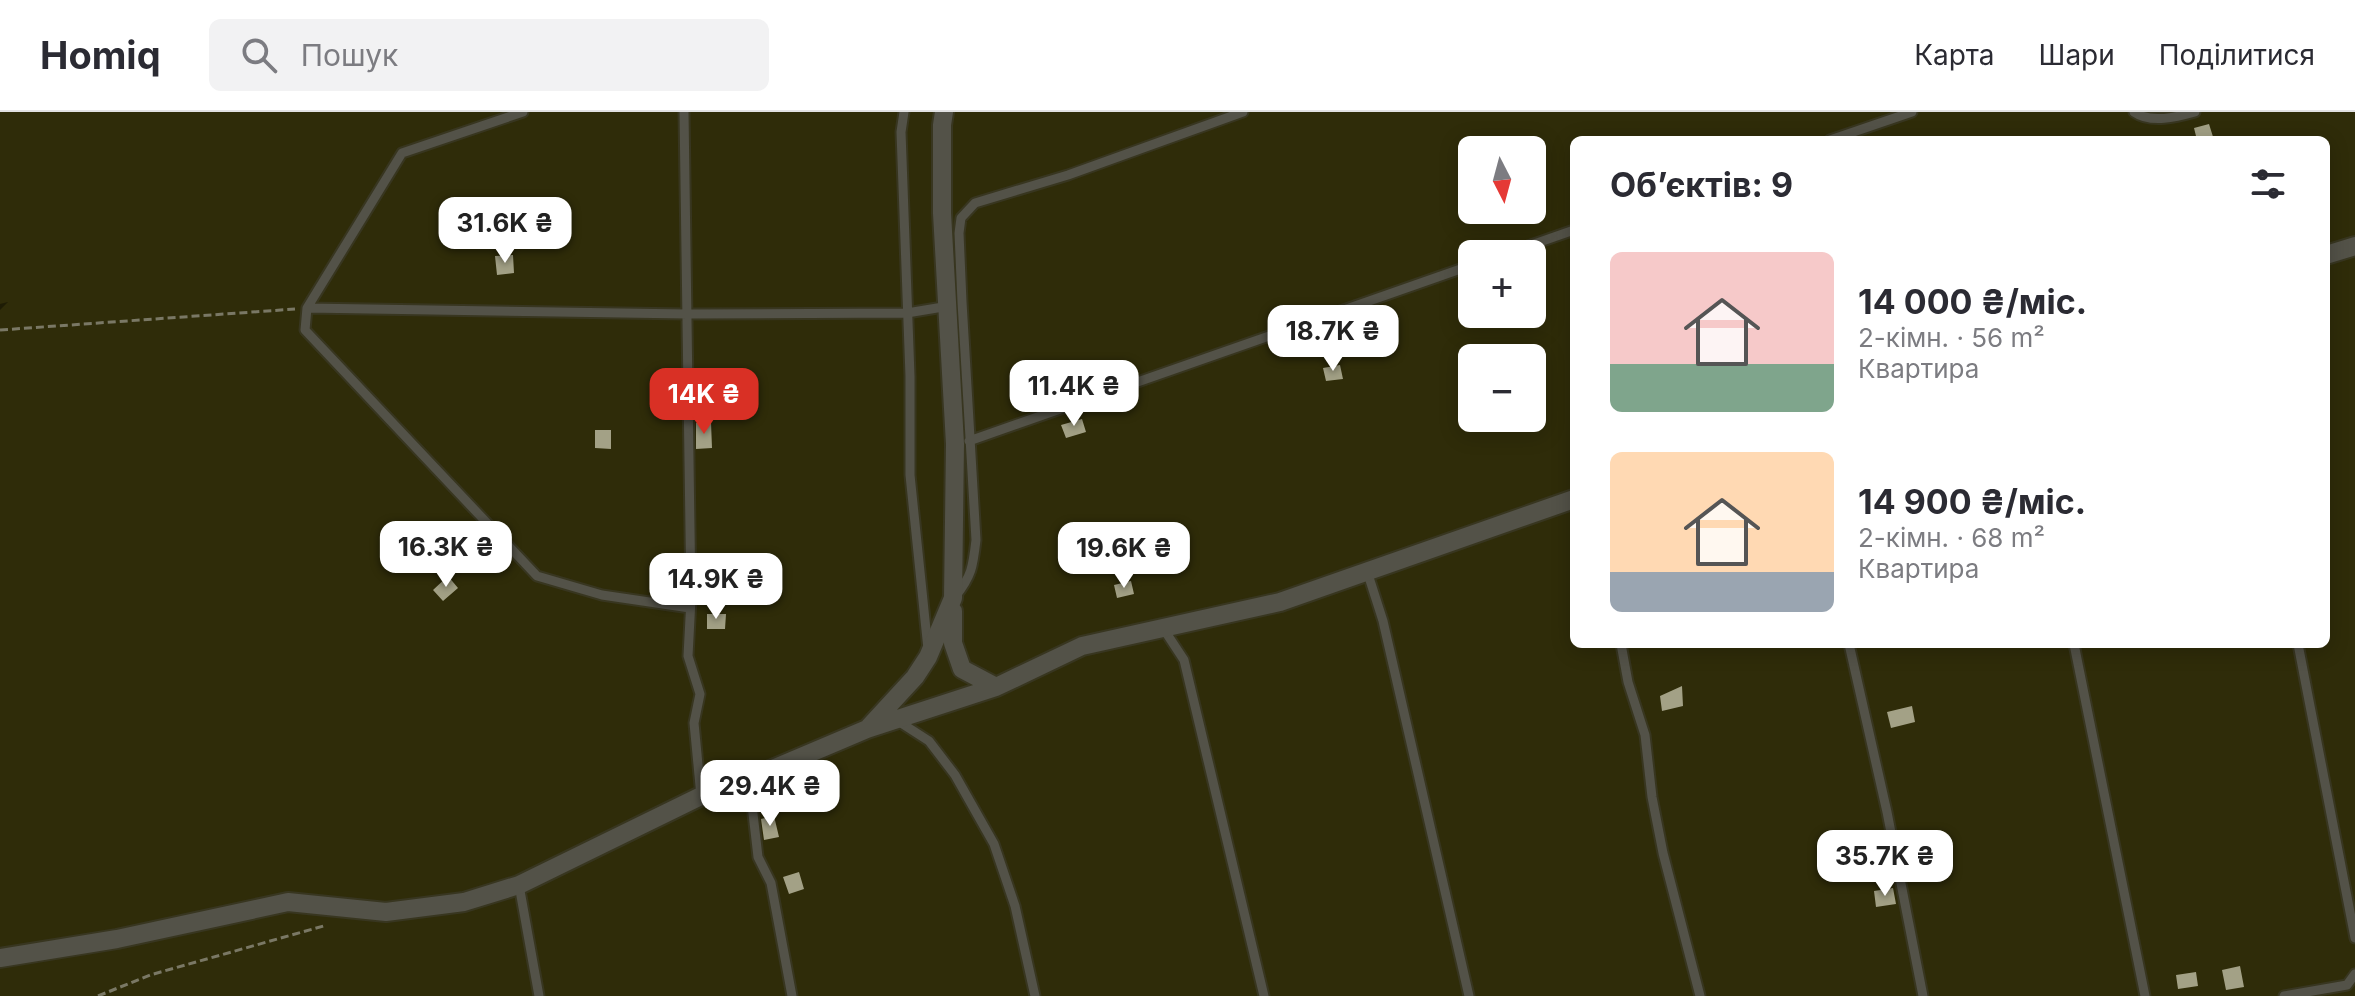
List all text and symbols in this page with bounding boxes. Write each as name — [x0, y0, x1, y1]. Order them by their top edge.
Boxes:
search box — [209, 19, 769, 91]
text: Homiq — [40, 32, 161, 78]
icon: search — [237, 33, 281, 77]
text: Пошук — [301, 37, 398, 73]
text: Карта — [1914, 38, 1995, 72]
text: Шари — [2039, 38, 2115, 72]
text: Поділитися — [2159, 38, 2315, 72]
north arrow — [1458, 136, 1546, 224]
map controls — [1458, 136, 1546, 432]
icon: filters — [2246, 162, 2290, 206]
text: Об’єктів: 9 — [1610, 164, 1793, 205]
pin: 31.6K ₴ — [431, 197, 579, 265]
text: 31.6K ₴ — [457, 207, 553, 238]
button: + — [1458, 240, 1546, 328]
text: 14 000 ₴/міс. — [1858, 281, 2087, 322]
icon: home — [1674, 284, 1770, 380]
pin: 18.7K ₴ — [1259, 305, 1407, 373]
text: 18.7K ₴ — [1286, 315, 1380, 346]
text: 2-кімн. · 56 m² — [1858, 322, 2045, 353]
button: − — [1458, 344, 1546, 432]
text: Квартира — [1858, 353, 1979, 384]
pin: 11.4K ₴ — [1000, 360, 1148, 428]
pin: 14K ₴ — [648, 368, 760, 436]
text: 11.4K ₴ — [1028, 370, 1120, 401]
text: 14K ₴ — [668, 378, 740, 409]
text: 14 900 ₴/міс. — [1858, 481, 2086, 522]
icon: home — [1674, 484, 1770, 580]
pin: 16.3K ₴ — [372, 521, 520, 589]
pin: 19.6K ₴ — [1050, 522, 1198, 590]
text: 2-кімн. · 68 m² — [1858, 522, 2045, 553]
text: 16.3K ₴ — [398, 531, 494, 562]
text: 19.6K ₴ — [1076, 532, 1172, 563]
pin: 14.9K ₴ — [642, 553, 790, 621]
text: Квартира — [1858, 553, 1979, 584]
text: 14.9K ₴ — [667, 563, 765, 594]
pin: 29.4K ₴ — [696, 760, 844, 828]
text: 29.4K ₴ — [719, 770, 821, 801]
pin: 35.7K ₴ — [1811, 830, 1959, 898]
text: 35.7K ₴ — [1835, 840, 1935, 871]

